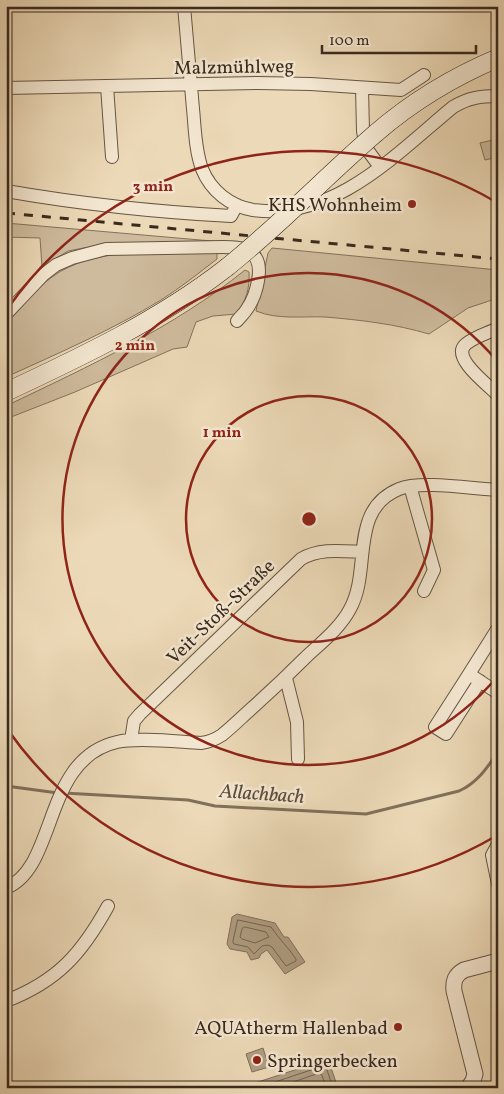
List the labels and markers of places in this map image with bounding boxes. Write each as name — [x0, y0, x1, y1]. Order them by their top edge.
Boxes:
place label: KHS Wohnheim — [268, 193, 402, 219]
marker: KHS Wohnheim — [406, 198, 418, 210]
centre of rings — [300, 510, 318, 528]
place label: AQUAtherm Hallenbad — [194, 1016, 388, 1042]
marker: AQUAtherm Hallenbad — [392, 1021, 404, 1033]
place label: Springerbecken — [267, 1049, 398, 1075]
marker: Springerbecken — [251, 1054, 263, 1066]

